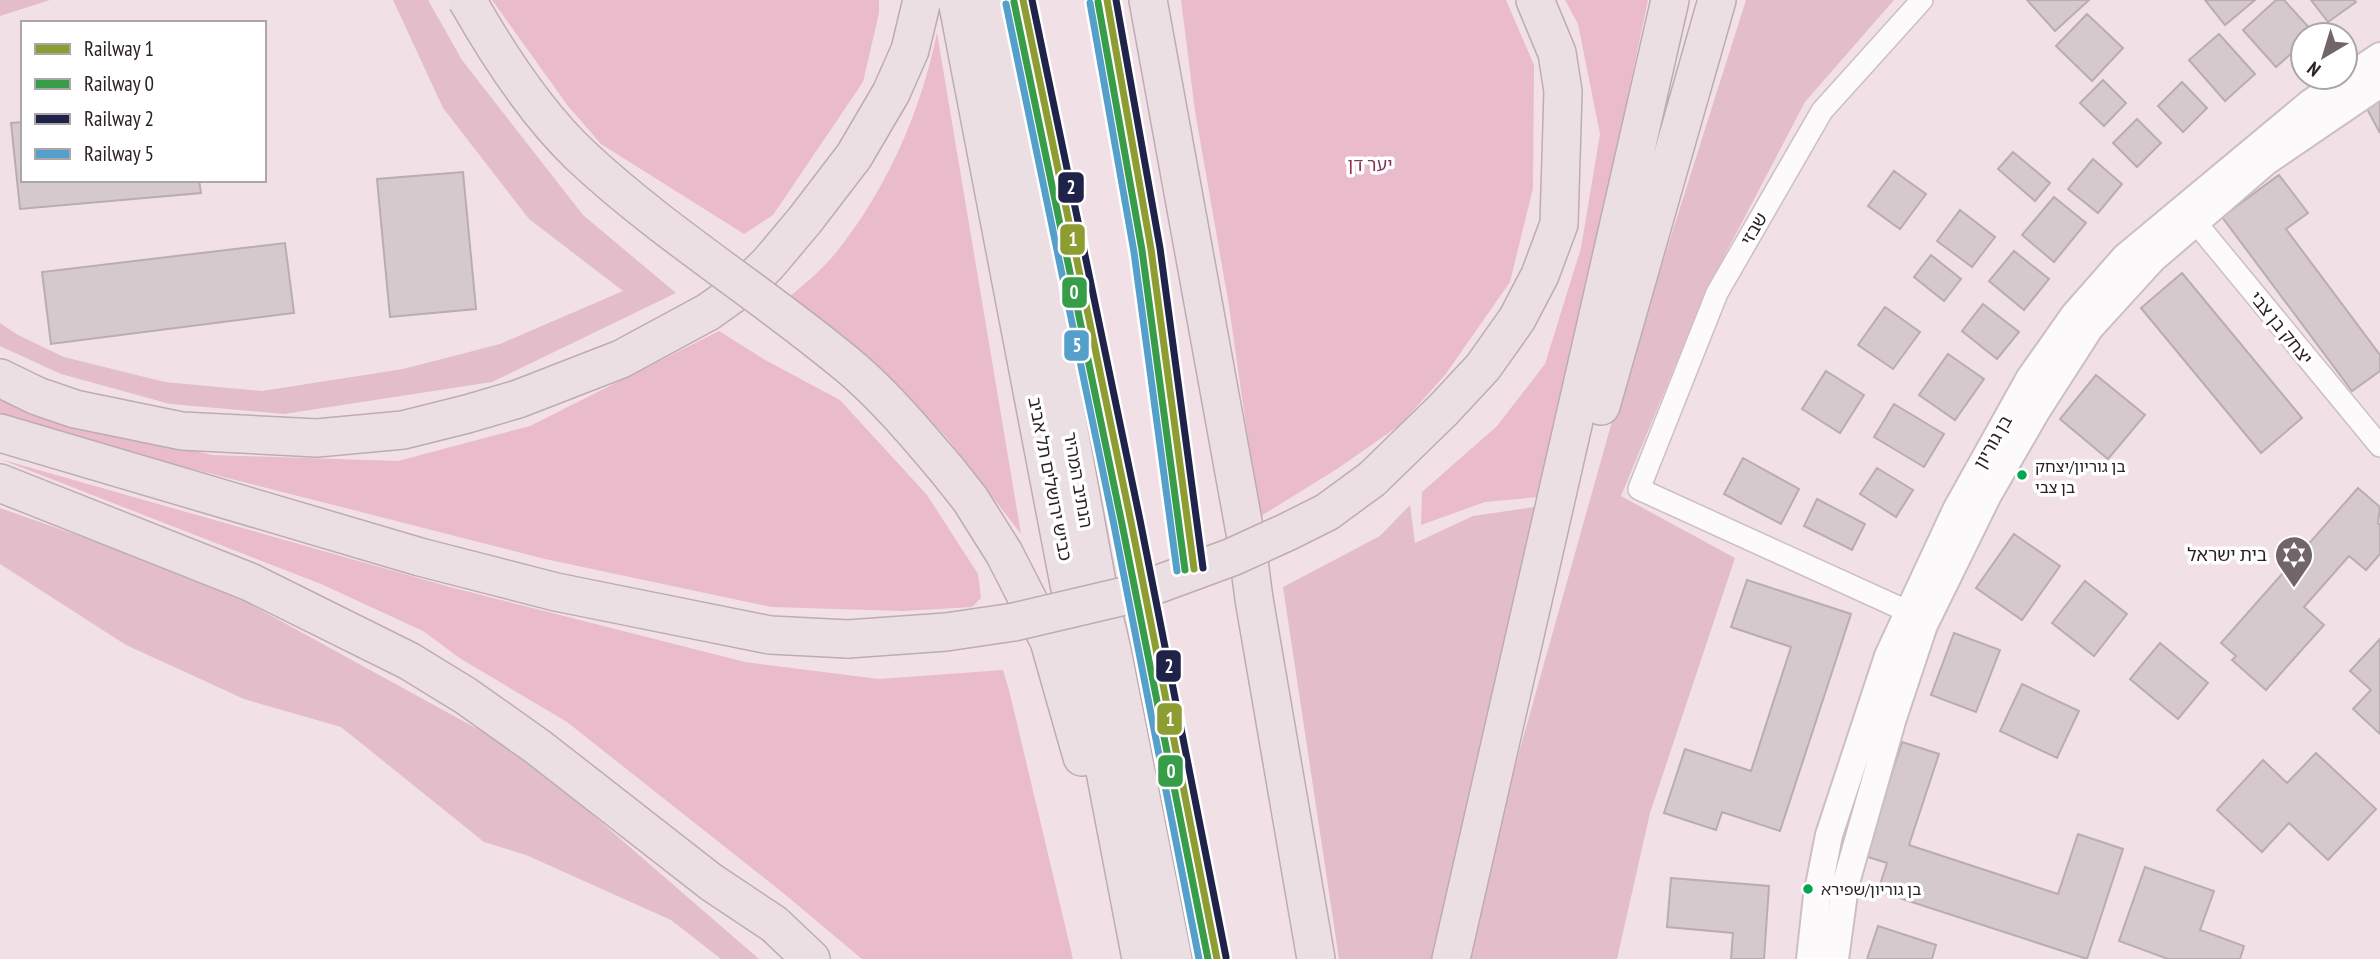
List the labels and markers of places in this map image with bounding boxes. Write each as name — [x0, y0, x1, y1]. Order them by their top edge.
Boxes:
place label: בן גוריון/יצחק בן צבי — [2035, 456, 2126, 497]
marker: בן גוריון/יצחק בן צבי — [2015, 468, 2029, 482]
synagogue icon: בית ישראל — [2273, 534, 2315, 589]
place label: בית ישראל — [2187, 543, 2267, 566]
place label: בן גוריון/שפירא — [1821, 879, 1921, 899]
marker: בן גוריון/שפירא — [1801, 882, 1815, 896]

